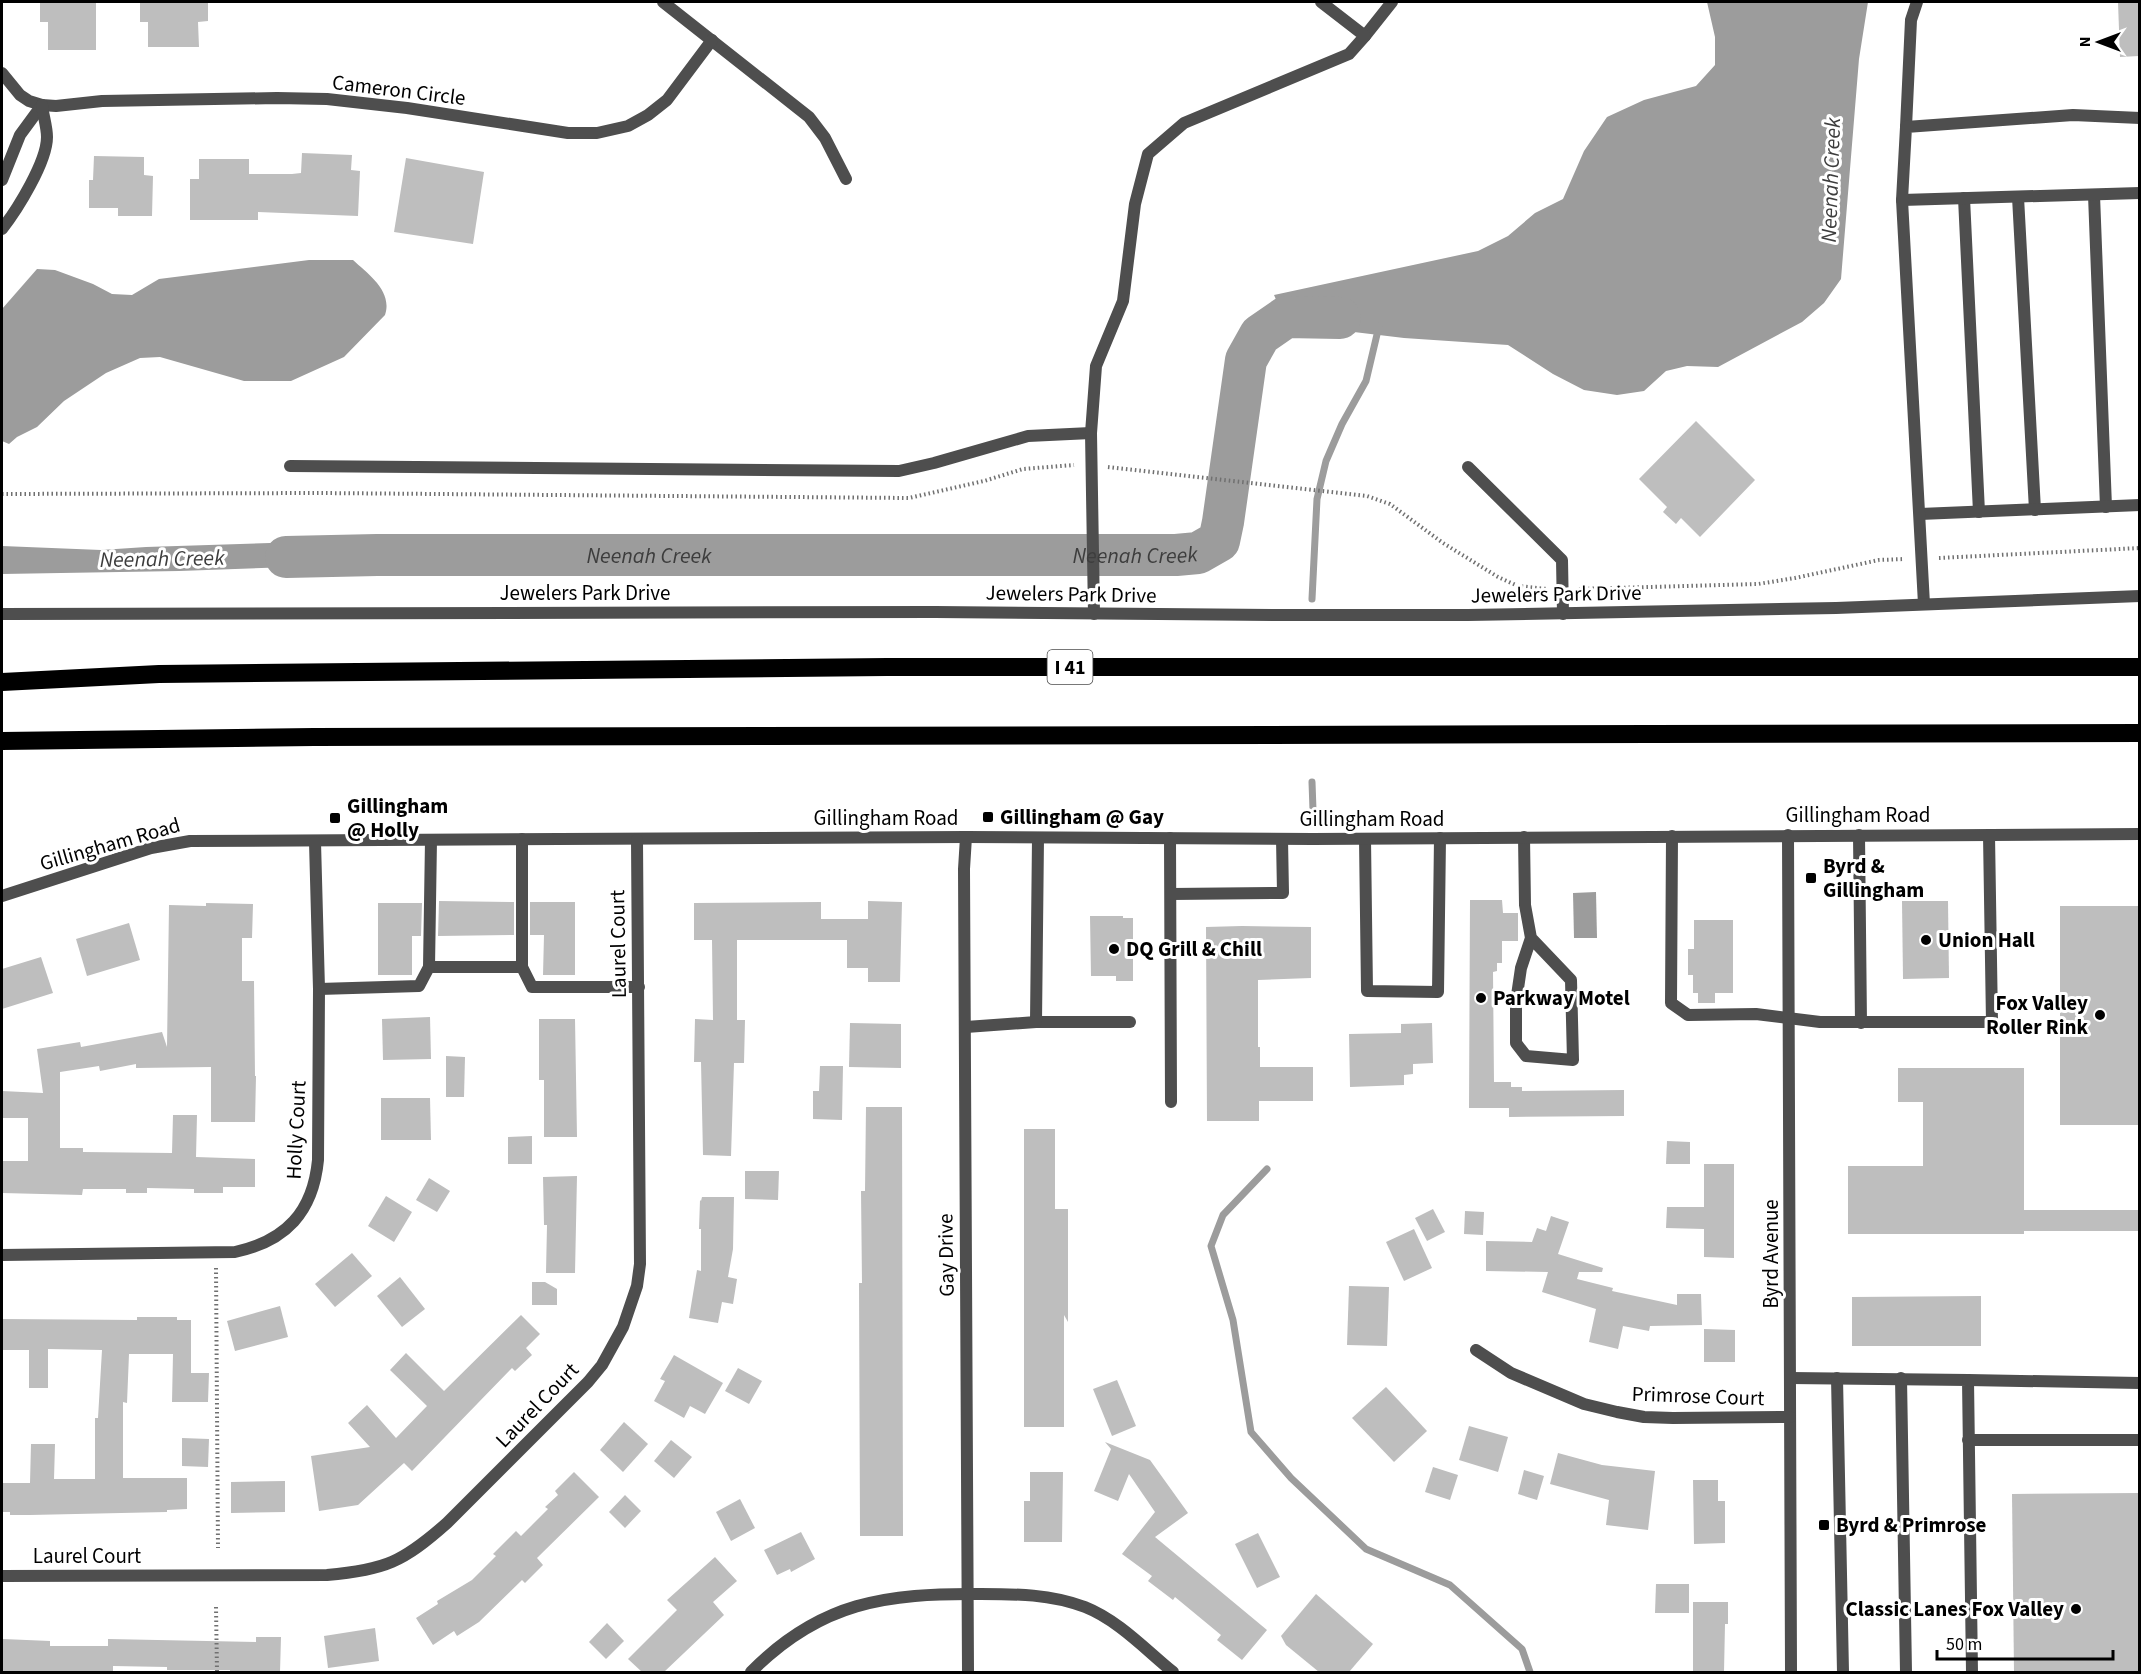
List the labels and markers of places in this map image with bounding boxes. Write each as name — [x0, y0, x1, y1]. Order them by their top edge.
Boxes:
place label: Gillingham @ Holly — [347, 791, 448, 845]
place label: Gillingham @ Gay — [1000, 802, 1164, 832]
marker: Gillingham @ Gay — [981, 810, 995, 824]
marker: Gillingham @ Holly — [328, 811, 342, 825]
place label: Byrd & Gillingham — [1823, 851, 1924, 905]
marker: Byrd & Gillingham — [1804, 871, 1818, 885]
place label: Union Hall — [1938, 925, 2035, 955]
marker: Union Hall — [1919, 933, 1933, 947]
place label: DQ Grill & Chill — [1126, 934, 1262, 964]
marker: DQ Grill & Chill — [1107, 942, 1121, 956]
place label: Parkway Motel — [1493, 983, 1630, 1013]
place label: Fox Valley Roller Rink — [1986, 988, 2088, 1042]
marker: Parkway Motel — [1474, 991, 1488, 1005]
marker: Fox Valley Roller Rink — [2093, 1008, 2107, 1022]
place label: Byrd & Primrose — [1836, 1510, 1987, 1540]
marker: Byrd & Primrose — [1817, 1518, 1831, 1532]
place label: Classic Lanes Fox Valley — [1846, 1594, 2064, 1624]
marker: Classic Lanes Fox Valley — [2069, 1602, 2083, 1616]

